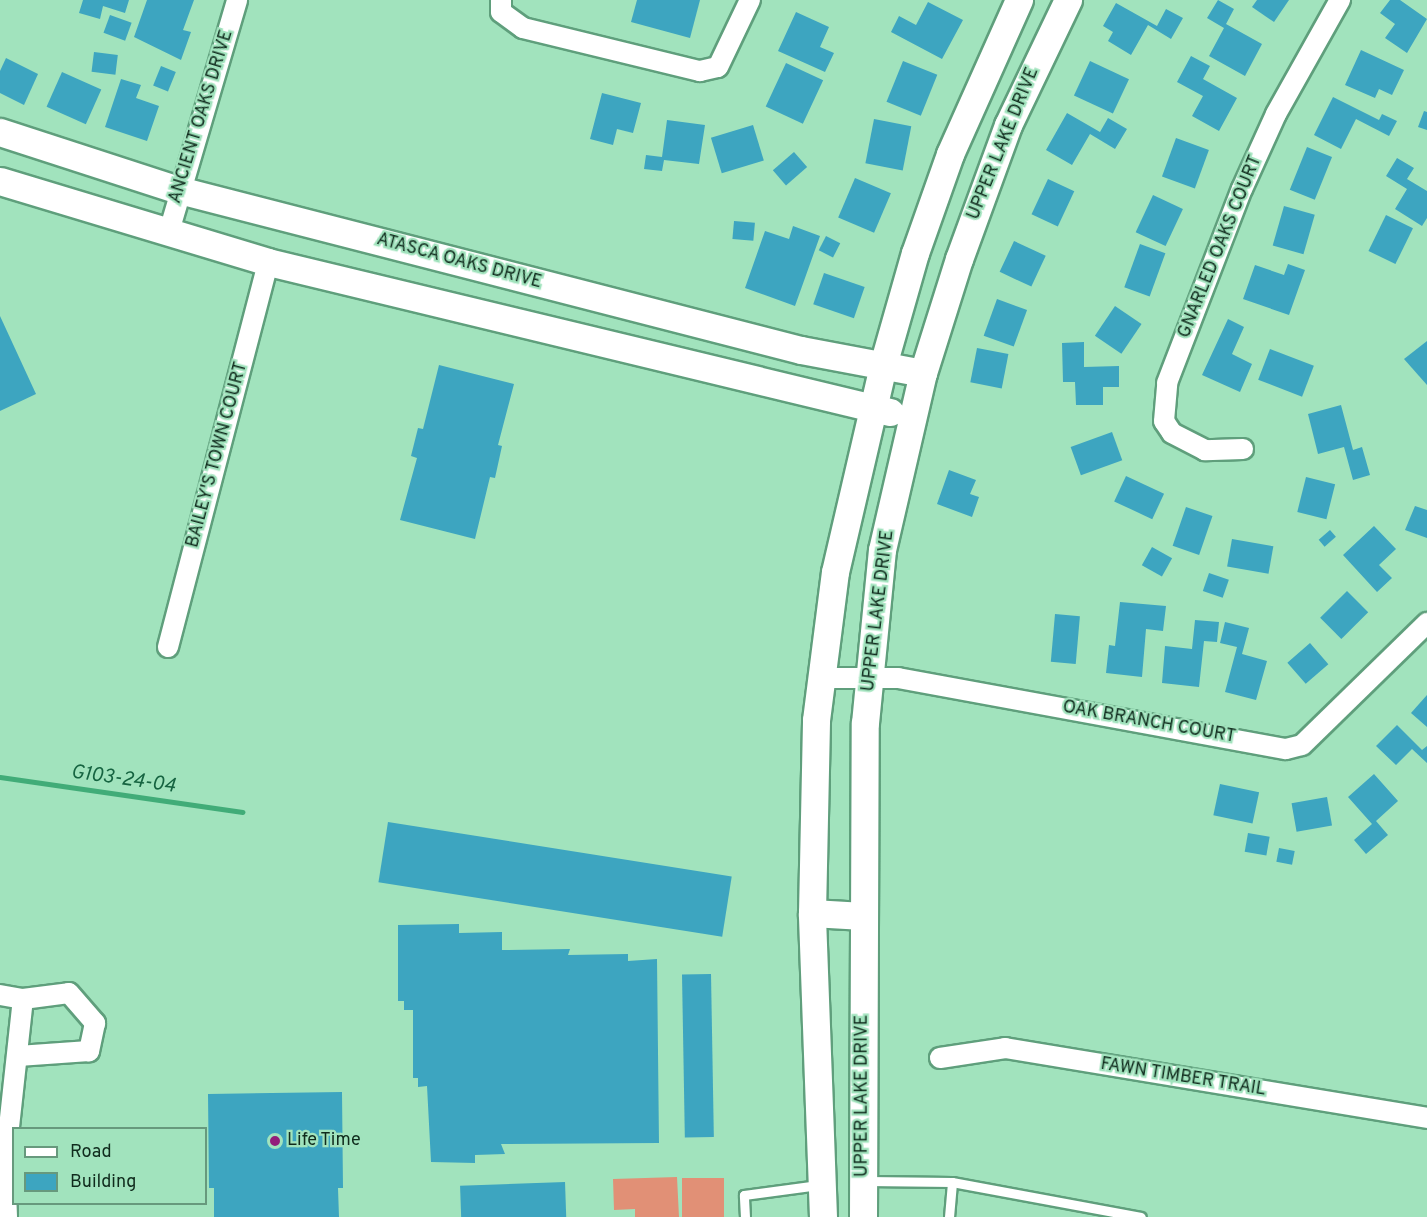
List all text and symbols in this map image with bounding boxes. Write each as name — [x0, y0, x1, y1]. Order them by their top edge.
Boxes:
street label: ANCIENT OAKS DRIVE — [165, 27, 239, 207]
street label: UPPER LAKE DRIVE — [964, 65, 1044, 223]
street label: GNARLED OAKS COURT — [1174, 152, 1268, 342]
street label: ATASCA OAKS DRIVE — [374, 229, 544, 295]
street label: BAILEY'S TOWN COURT — [183, 359, 253, 551]
street label: UPPER LAKE DRIVE — [858, 529, 900, 693]
street label: OAK BRANCH COURT — [1061, 697, 1237, 749]
water label: G103-24-04 — [69, 761, 177, 799]
street label: UPPER LAKE DRIVE — [852, 1015, 874, 1177]
street label: FAWN TIMBER TRAIL — [1098, 1054, 1268, 1102]
legend — [12, 1127, 207, 1205]
place label: Life Time — [287, 1130, 361, 1152]
marker: Life Time — [268, 1134, 282, 1148]
text: Road — [70, 1141, 112, 1164]
text: Building — [70, 1171, 136, 1194]

